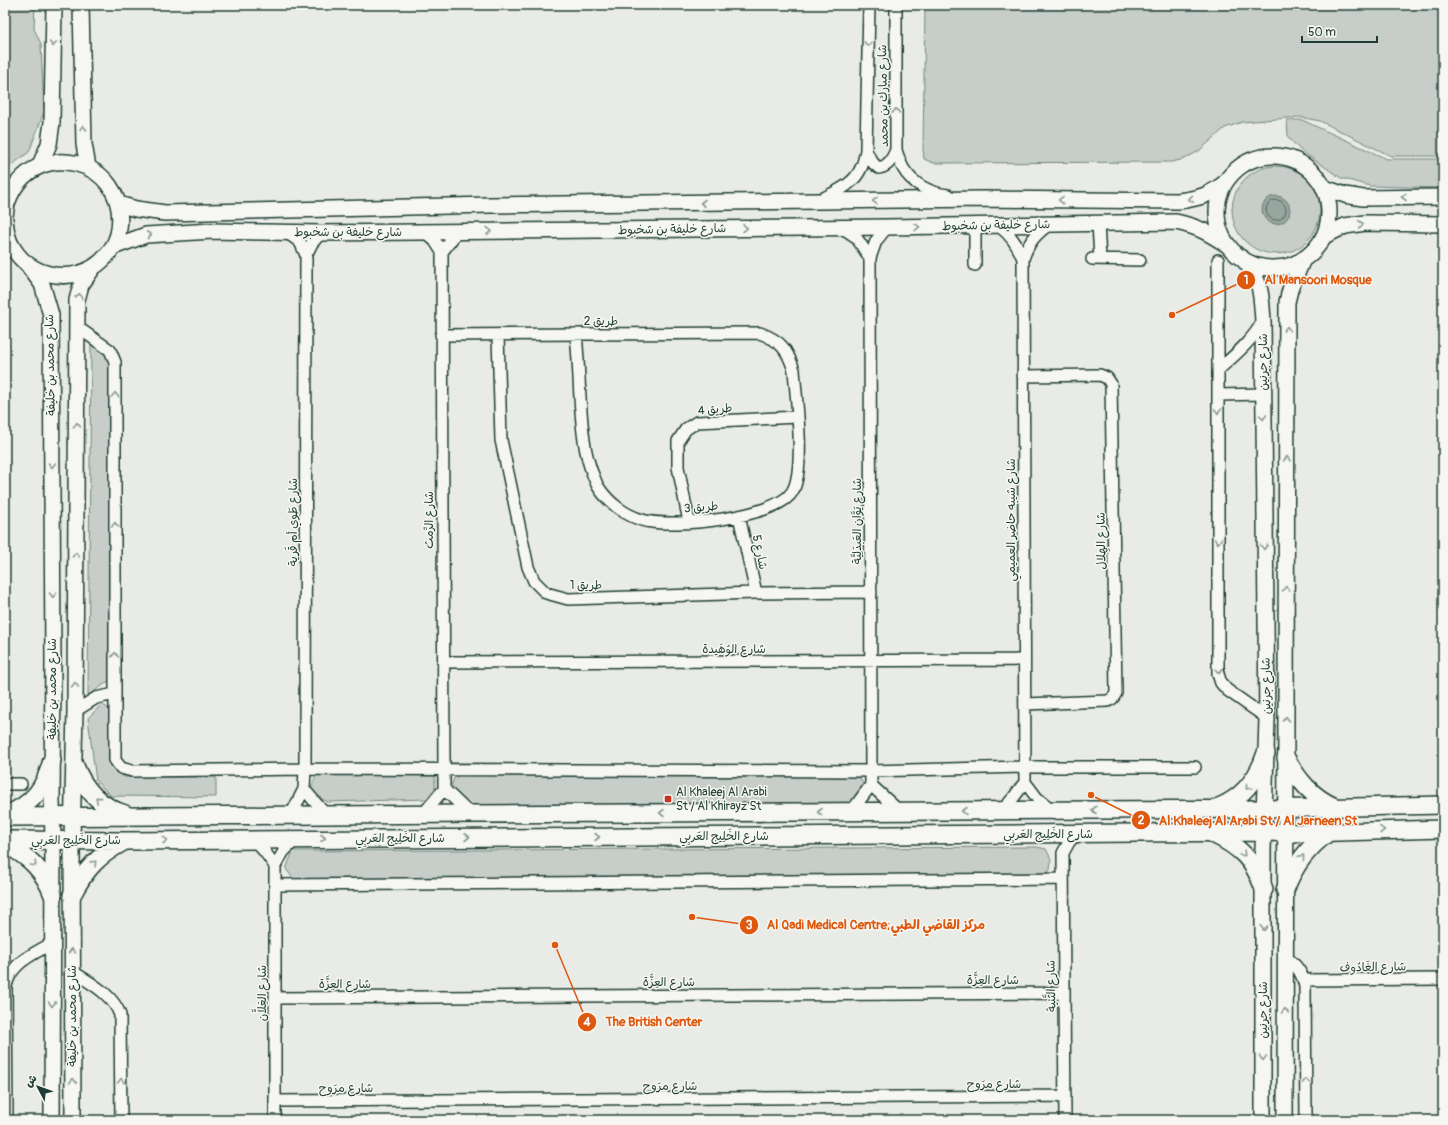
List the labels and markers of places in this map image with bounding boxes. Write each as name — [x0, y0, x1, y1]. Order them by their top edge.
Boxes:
callout: Al Mansoori Mosque — [1236, 267, 1379, 292]
place label: Al Khaleej Al Arabi St / Al Khirayz St — [676, 785, 767, 814]
marker: Al Khaleej Al Arabi St / Al Khirayz St — [663, 794, 673, 804]
callout: Al Khaleej Al Arabi St / Al Jarneen St — [1131, 808, 1365, 833]
callout: Al Qadi Medical Centre;مركز القاضي الطبي — [739, 912, 993, 937]
callout: The British Center — [577, 1009, 710, 1034]

